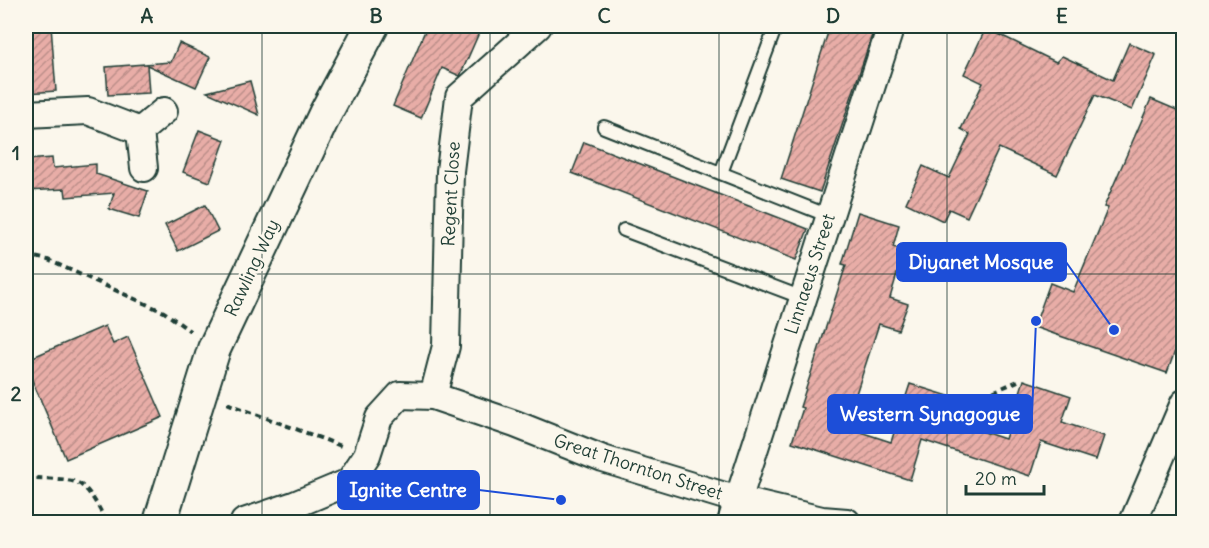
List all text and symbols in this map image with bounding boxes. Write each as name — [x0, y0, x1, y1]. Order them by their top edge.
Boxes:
text: A — [141, 3, 154, 28]
text: B — [369, 3, 383, 28]
text: C — [597, 3, 611, 28]
text: D — [826, 3, 840, 28]
text: E — [1056, 3, 1068, 28]
text: 1 — [12, 140, 20, 165]
street label: Regent Close — [436, 141, 465, 247]
street label: Linnaeus Street — [779, 211, 840, 337]
street label: Rawling Way — [219, 215, 284, 320]
callout: Diyanet Mosque — [897, 243, 1066, 281]
text: Diyanet Mosque — [908, 249, 1054, 274]
text: 2 — [11, 381, 22, 406]
callout: Western Synagogue — [828, 395, 1032, 433]
text: Western Synagogue — [840, 401, 1020, 426]
street label: Great Thornton Street — [551, 428, 726, 505]
scale bar — [966, 458, 1044, 496]
text: 20 m — [975, 467, 1017, 490]
callout: Ignite Centre — [338, 471, 479, 509]
text: Ignite Centre — [349, 477, 467, 502]

